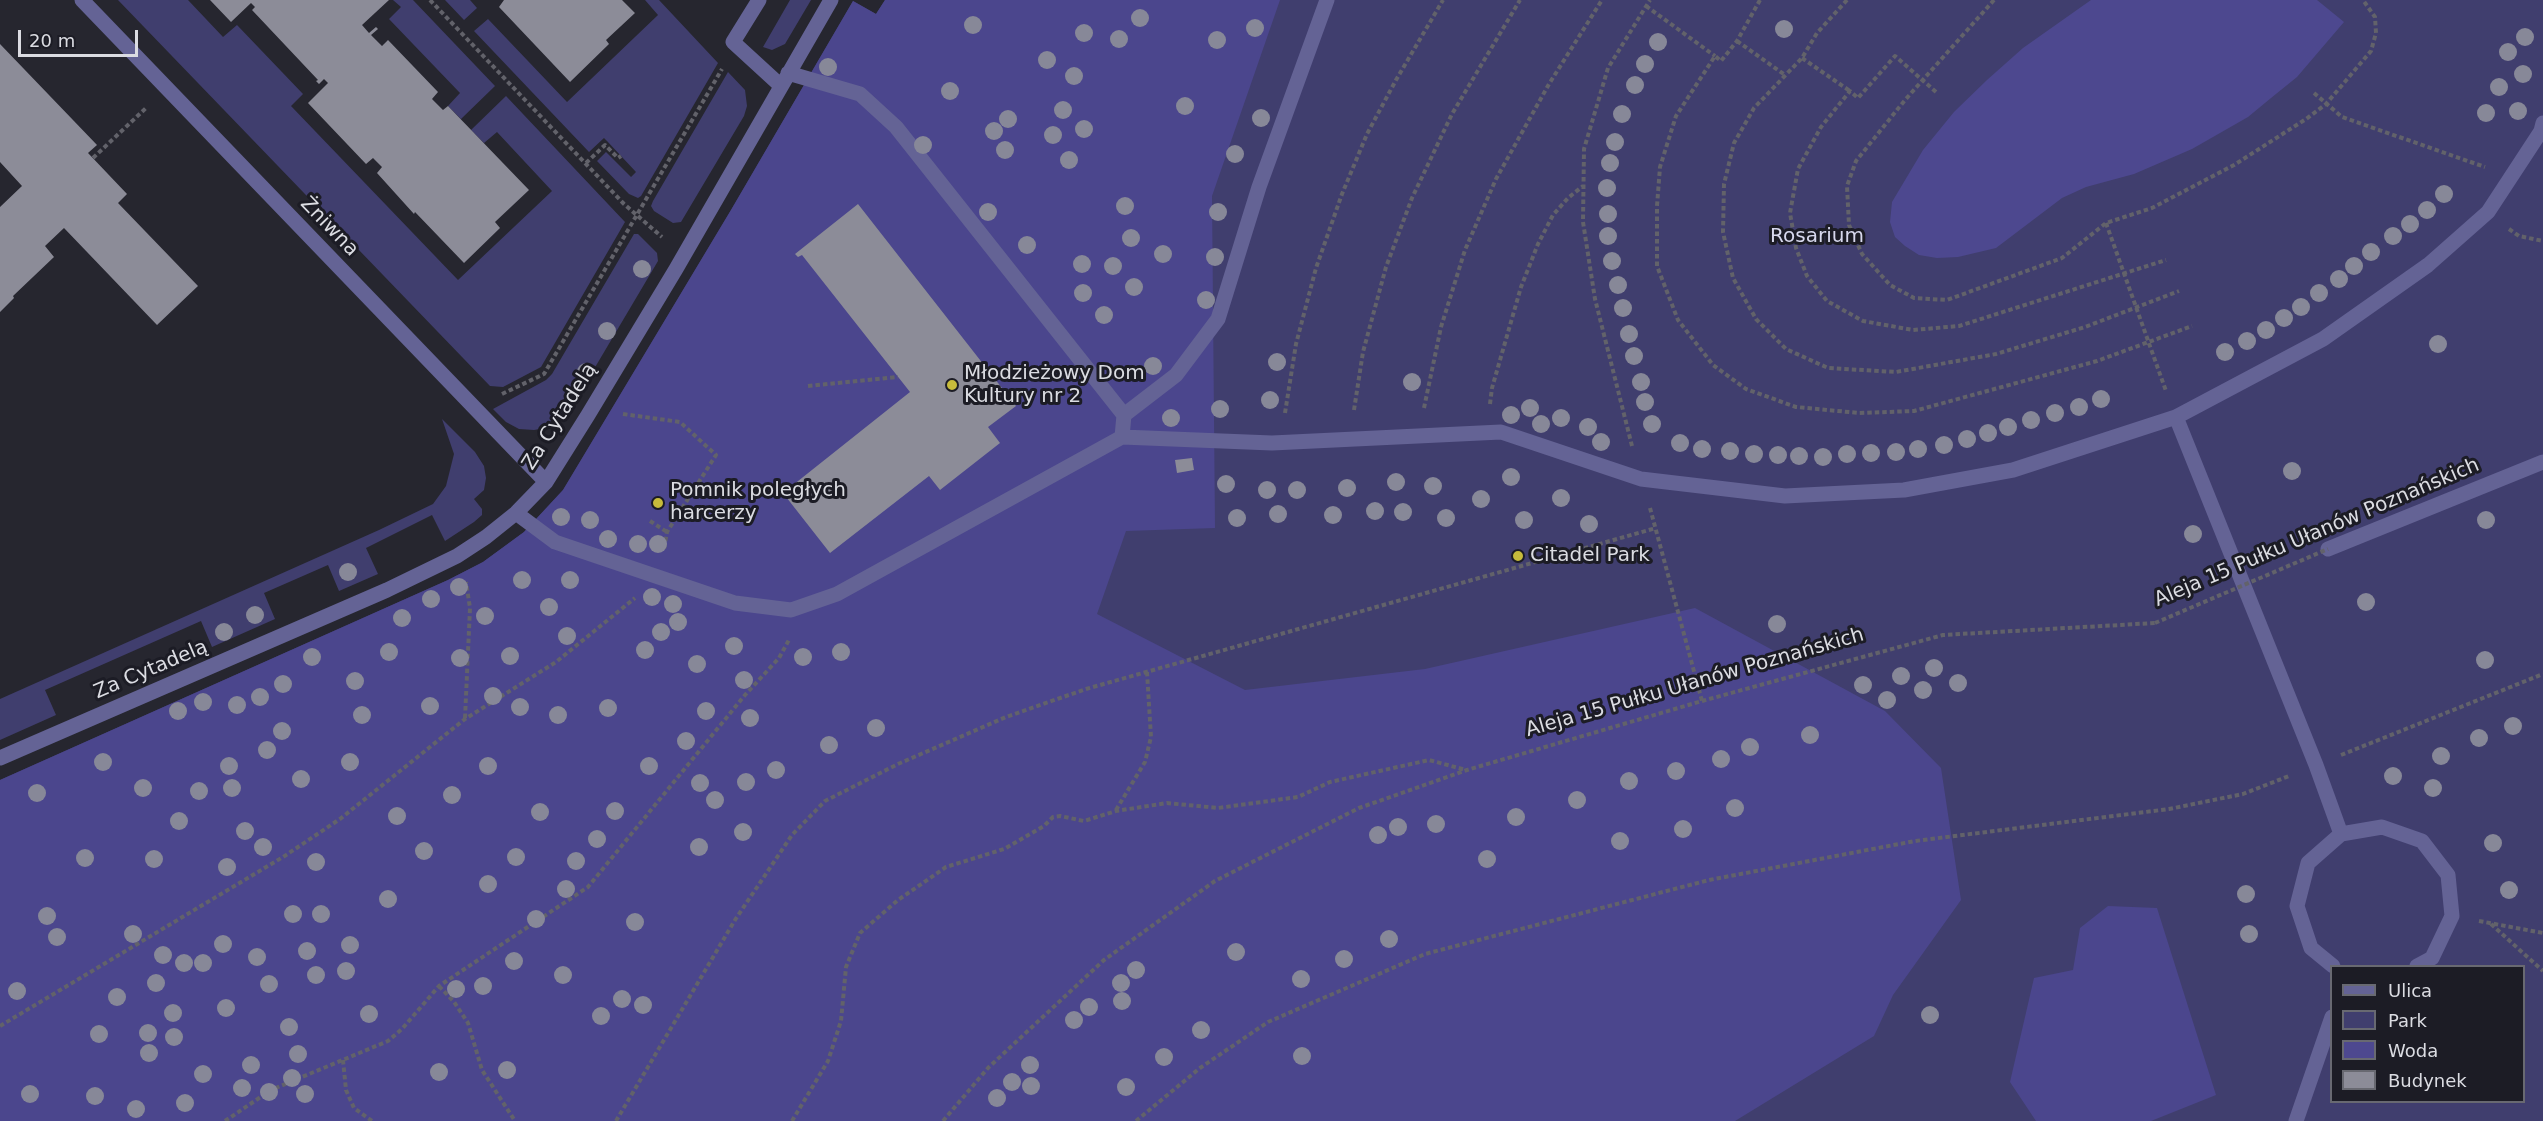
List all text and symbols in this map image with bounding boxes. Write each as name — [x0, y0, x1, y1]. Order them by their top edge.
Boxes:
scale bar — [21, 18, 141, 56]
text: 20 m — [29, 30, 75, 51]
street label: Żniwna — [295, 192, 363, 262]
park label: Rosarium — [1770, 225, 1864, 249]
street label: Za Cytadelą — [518, 359, 602, 475]
place label: Młodzieżowy Dom Kultury nr 2 — [964, 362, 1145, 409]
marker: Młodzieżowy Dom Kultury nr 2 — [945, 378, 959, 392]
street label: Aleja 15 Pułku Ułanów Poznańskich — [2151, 453, 2483, 613]
place label: Pomnik poległych harcerzy — [670, 479, 846, 526]
marker: Pomnik poległych harcerzy — [651, 496, 665, 510]
place label: Citadel Park — [1530, 544, 1650, 568]
marker: Citadel Park — [1511, 549, 1525, 563]
street label: Aleja 15 Pułku Ułanów Poznańskich — [1523, 623, 1867, 743]
street label: Za Cytadelą — [91, 635, 211, 705]
legend — [2330, 965, 2525, 1103]
text: Ulica — [2388, 980, 2432, 1001]
text: Park — [2388, 1010, 2427, 1031]
text: Woda — [2388, 1040, 2438, 1061]
text: Budynek — [2388, 1070, 2467, 1091]

